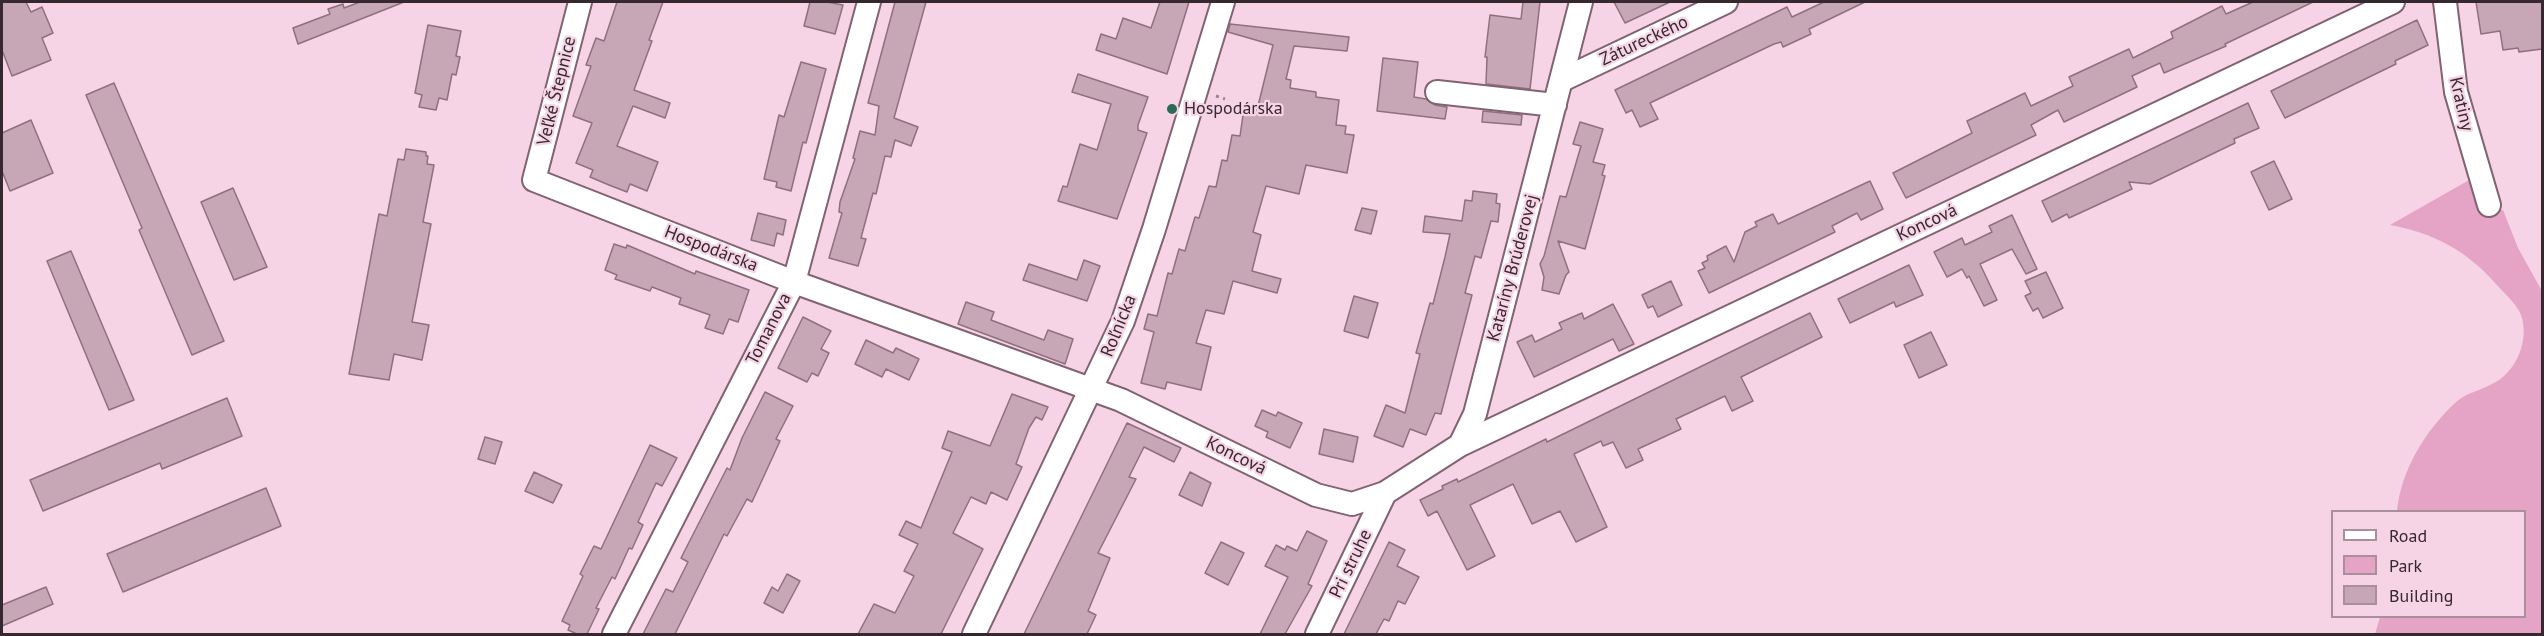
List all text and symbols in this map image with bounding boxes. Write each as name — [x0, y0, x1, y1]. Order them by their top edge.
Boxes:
street label: Zátureckého — [1596, 11, 1692, 71]
street label: Veľké Štepnice — [533, 34, 581, 148]
street label: Kratiny — [2444, 75, 2478, 133]
place label: Hospodárska — [1184, 98, 1283, 120]
marker: Hospodárska — [1165, 102, 1179, 116]
street label: Kataríny Brúderovej — [1483, 192, 1543, 344]
street label: Koncová — [1893, 200, 1961, 246]
street label: Hospodárska — [661, 221, 761, 277]
street label: Tomanova — [742, 289, 796, 369]
street label: Roľnícka — [1097, 292, 1141, 360]
street label: Koncová — [1202, 432, 1270, 480]
legend — [2331, 510, 2526, 618]
text: Road — [2389, 524, 2427, 547]
street label: Pri struhe — [1325, 526, 1377, 602]
text: Park — [2389, 554, 2422, 577]
text: Building — [2389, 584, 2453, 607]

